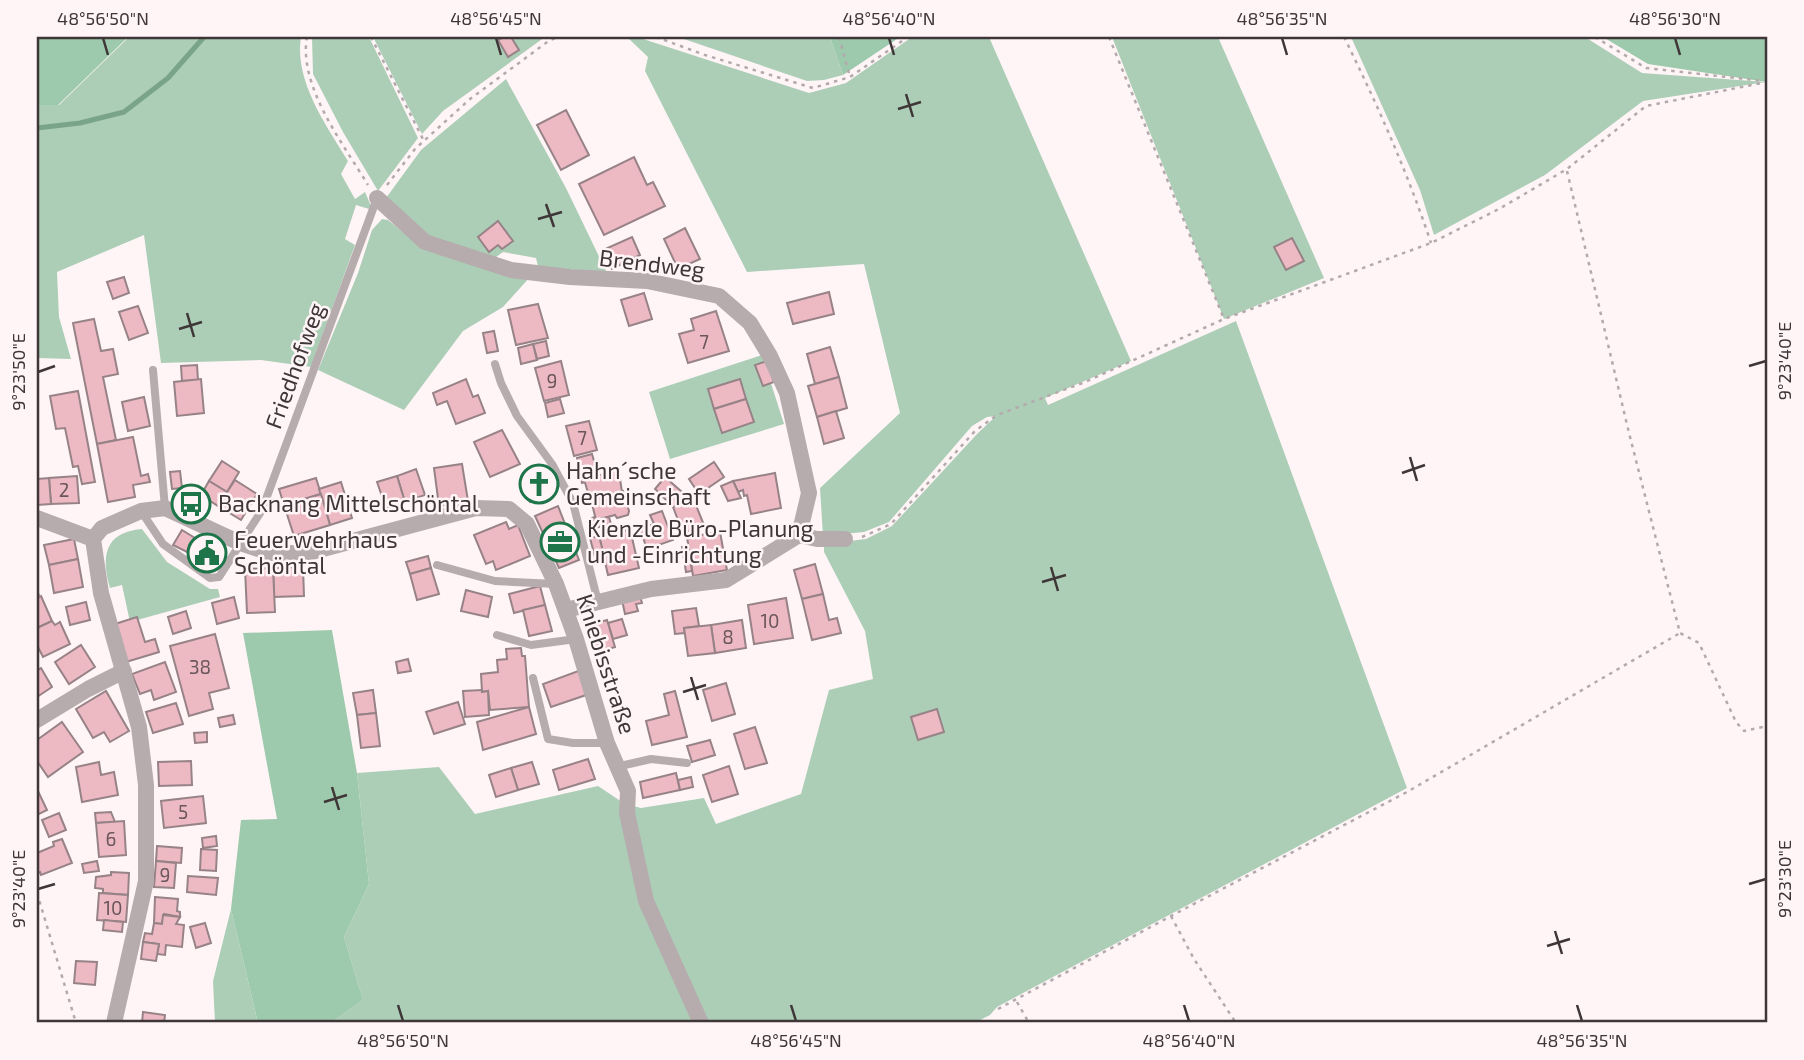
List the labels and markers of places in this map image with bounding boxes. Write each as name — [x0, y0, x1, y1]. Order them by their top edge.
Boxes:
place label: Hahn´sche Gemeinschaft — [566, 456, 711, 510]
church icon: Hahn´sche Gemeinschaft — [518, 463, 560, 505]
bus stop icon: Backnang Mittelschöntal — [170, 483, 212, 525]
place label: Backnang Mittelschöntal — [218, 489, 479, 517]
place label: Kienzle Büro-Planung und -Einrichtung — [587, 514, 814, 568]
office icon: Kienzle Büro-Planung und -Einrichtung — [539, 521, 581, 563]
place label: Feuerwehrhaus Schöntal — [234, 525, 398, 579]
public building icon: Feuerwehrhaus Schöntal — [186, 532, 228, 574]

